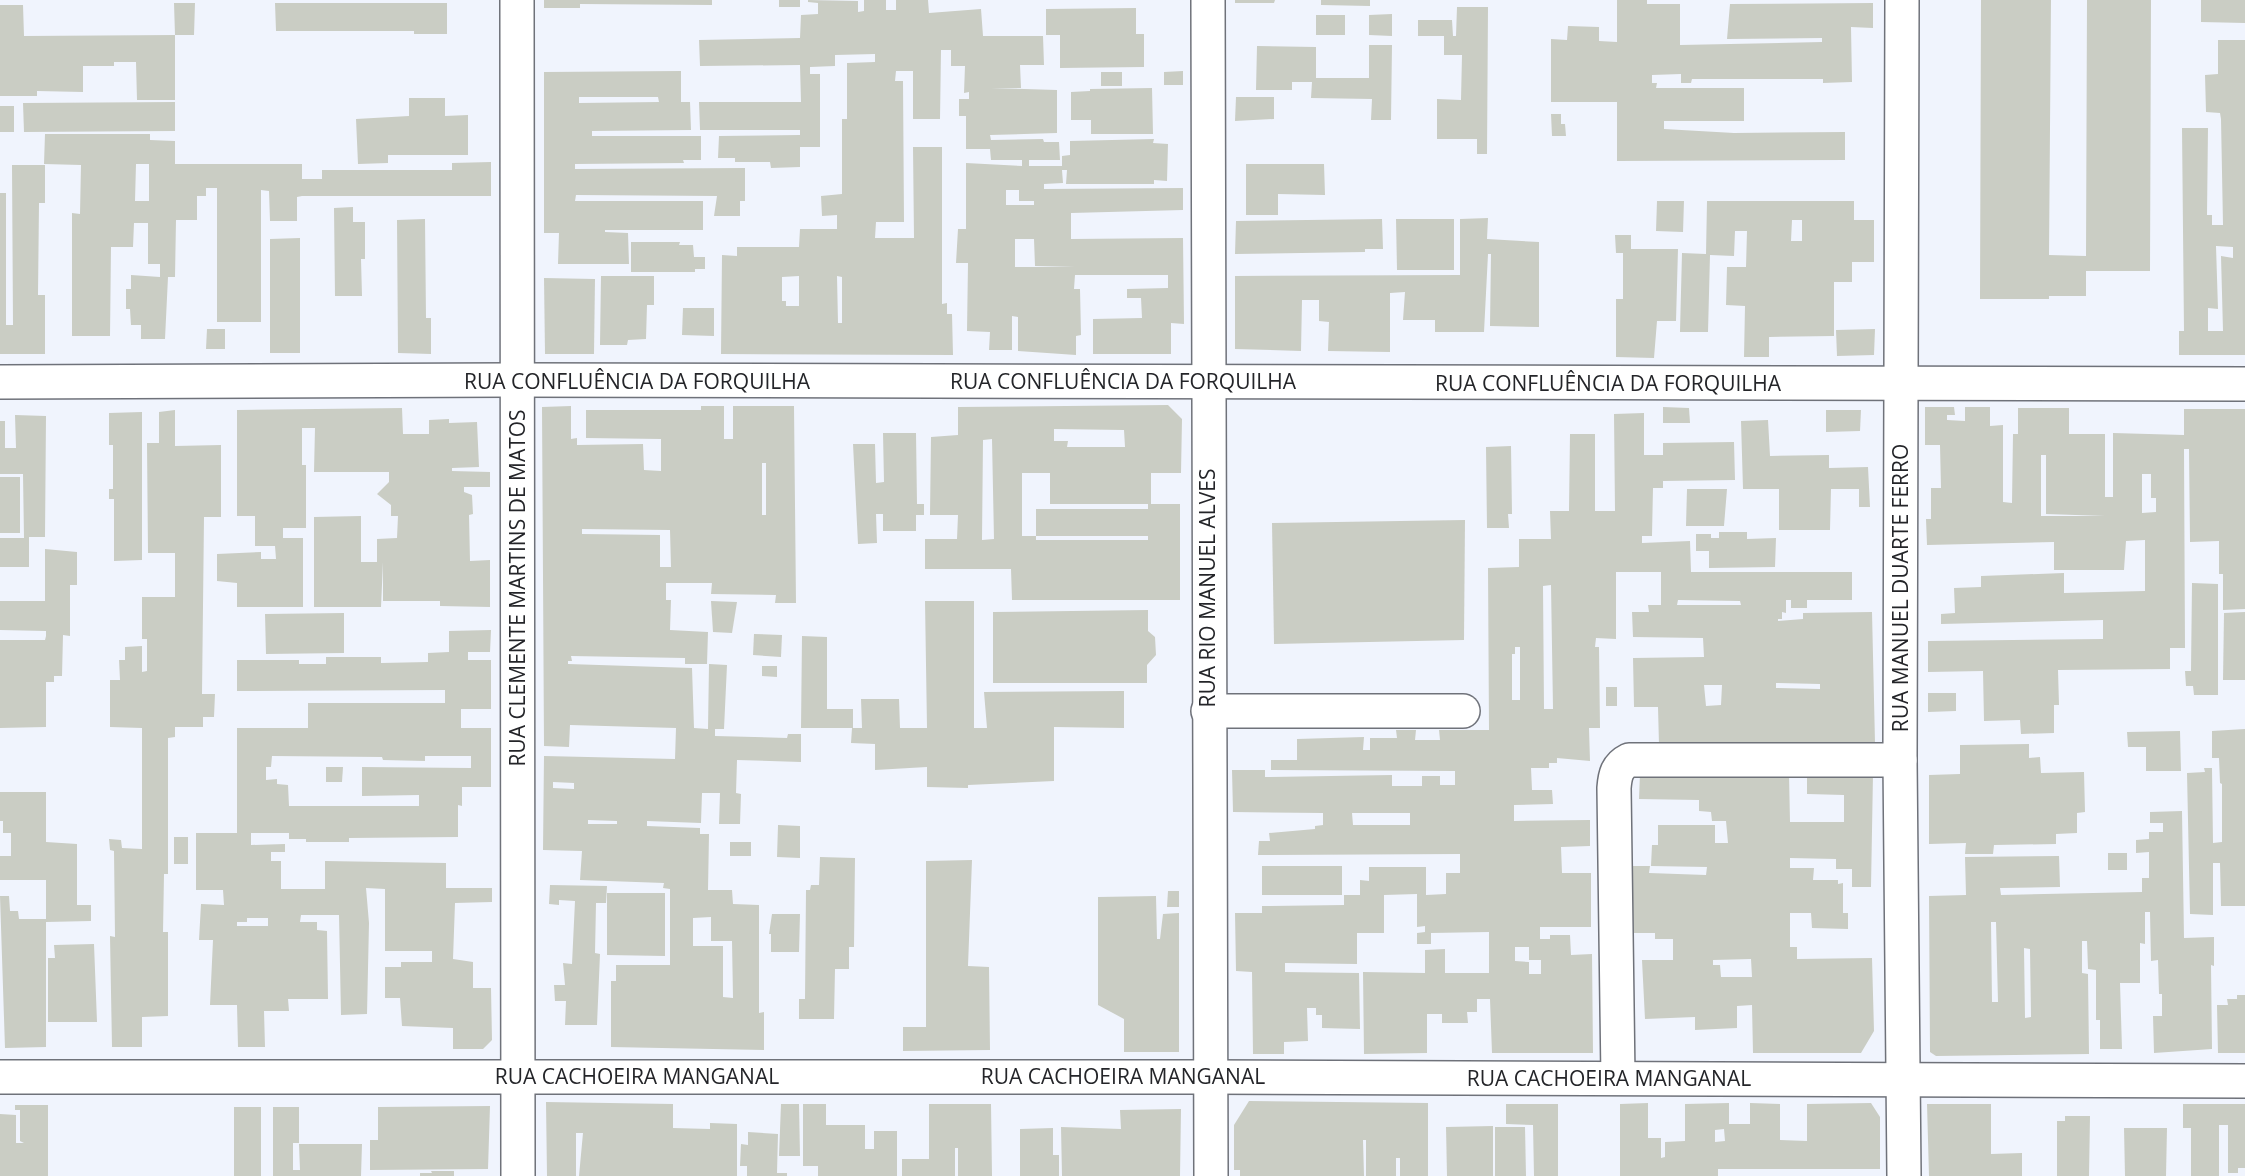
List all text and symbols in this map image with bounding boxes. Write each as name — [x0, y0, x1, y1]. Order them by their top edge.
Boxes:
street label: RUA CONFLUÊNCIA DA FORQUILHA — [464, 367, 811, 395]
street label: RUA CONFLUÊNCIA DA FORQUILHA — [950, 367, 1297, 395]
street label: RUA CONFLUÊNCIA DA FORQUILHA — [1435, 369, 1782, 397]
street label: RUA CLEMENTE MARTINS DE MATOS — [503, 409, 531, 767]
street label: RUA MANUEL DUARTE FERRO — [1886, 444, 1914, 732]
street label: RUA RIO MANUEL ALVES — [1193, 469, 1221, 707]
street label: RUA CACHOEIRA MANGANAL — [495, 1062, 779, 1090]
street label: RUA CACHOEIRA MANGANAL — [981, 1062, 1265, 1090]
street label: RUA CACHOEIRA MANGANAL — [1467, 1064, 1751, 1092]

